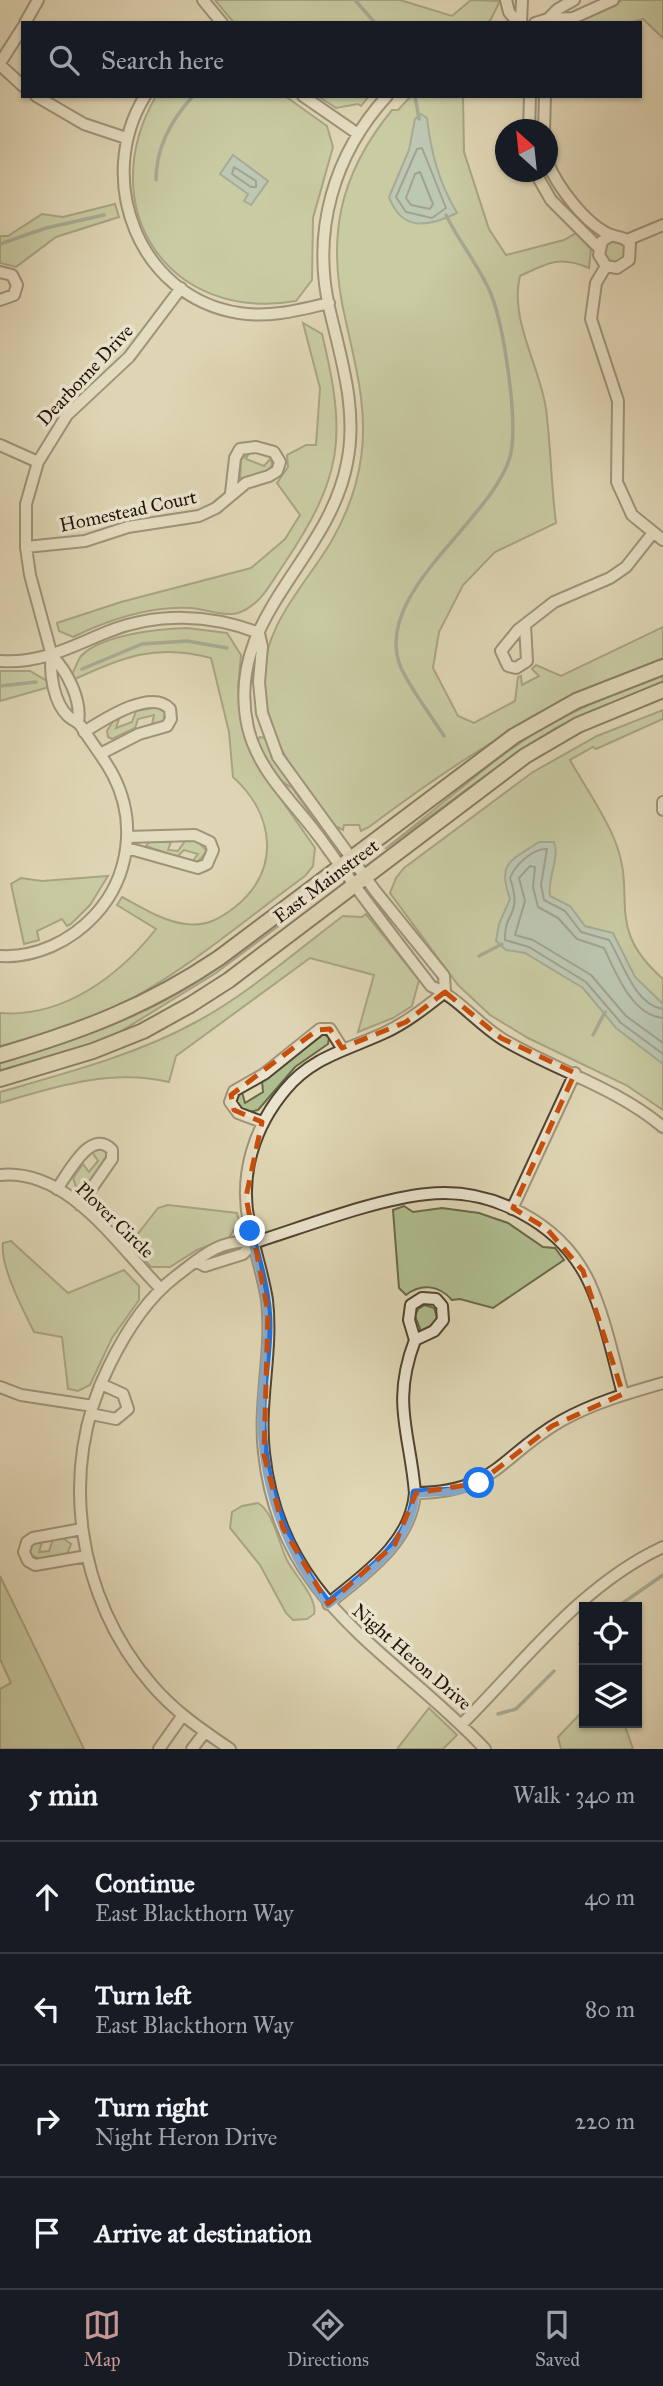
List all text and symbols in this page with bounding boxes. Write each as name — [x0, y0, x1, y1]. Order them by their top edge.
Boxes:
search box — [21, 21, 642, 98]
icon: search — [45, 41, 83, 79]
text: Search here — [101, 44, 224, 76]
north arrow — [495, 119, 558, 182]
street label: Dearborne Drive — [32, 319, 138, 430]
street label: Homestead Court — [57, 485, 199, 537]
street label: East Mainstreet — [269, 834, 383, 928]
street label: Plover Circle — [71, 1177, 159, 1263]
route end — [234, 1215, 265, 1246]
route start — [463, 1467, 494, 1498]
street label: Night Heron Drive — [347, 1599, 476, 1716]
map controls — [579, 1602, 642, 1728]
button: locate — [579, 1602, 642, 1665]
button: layers — [579, 1665, 642, 1728]
text: 5 min — [28, 1777, 98, 1813]
text: Walk · 340 m — [513, 1781, 635, 1809]
text: Continue — [95, 1867, 195, 1899]
icon: ahead — [28, 1878, 66, 1916]
text: 40 m — [585, 1883, 635, 1911]
text: East Blackthorn Way — [95, 1899, 294, 1927]
text: Turn left — [95, 1979, 191, 2011]
icon: left — [28, 1990, 66, 2028]
text: 80 m — [585, 1995, 635, 2023]
text: East Blackthorn Way — [95, 2011, 294, 2039]
text: Turn right — [95, 2091, 208, 2123]
icon: right — [28, 2102, 66, 2140]
text: 220 m — [575, 2107, 635, 2135]
text: Night Heron Drive — [95, 2123, 277, 2151]
icon: arrive — [28, 2214, 66, 2252]
text: Arrive at destination — [95, 2217, 312, 2249]
tab: Map — [83, 2306, 121, 2371]
tab: Directions — [287, 2306, 369, 2371]
tab: Saved — [535, 2306, 580, 2371]

